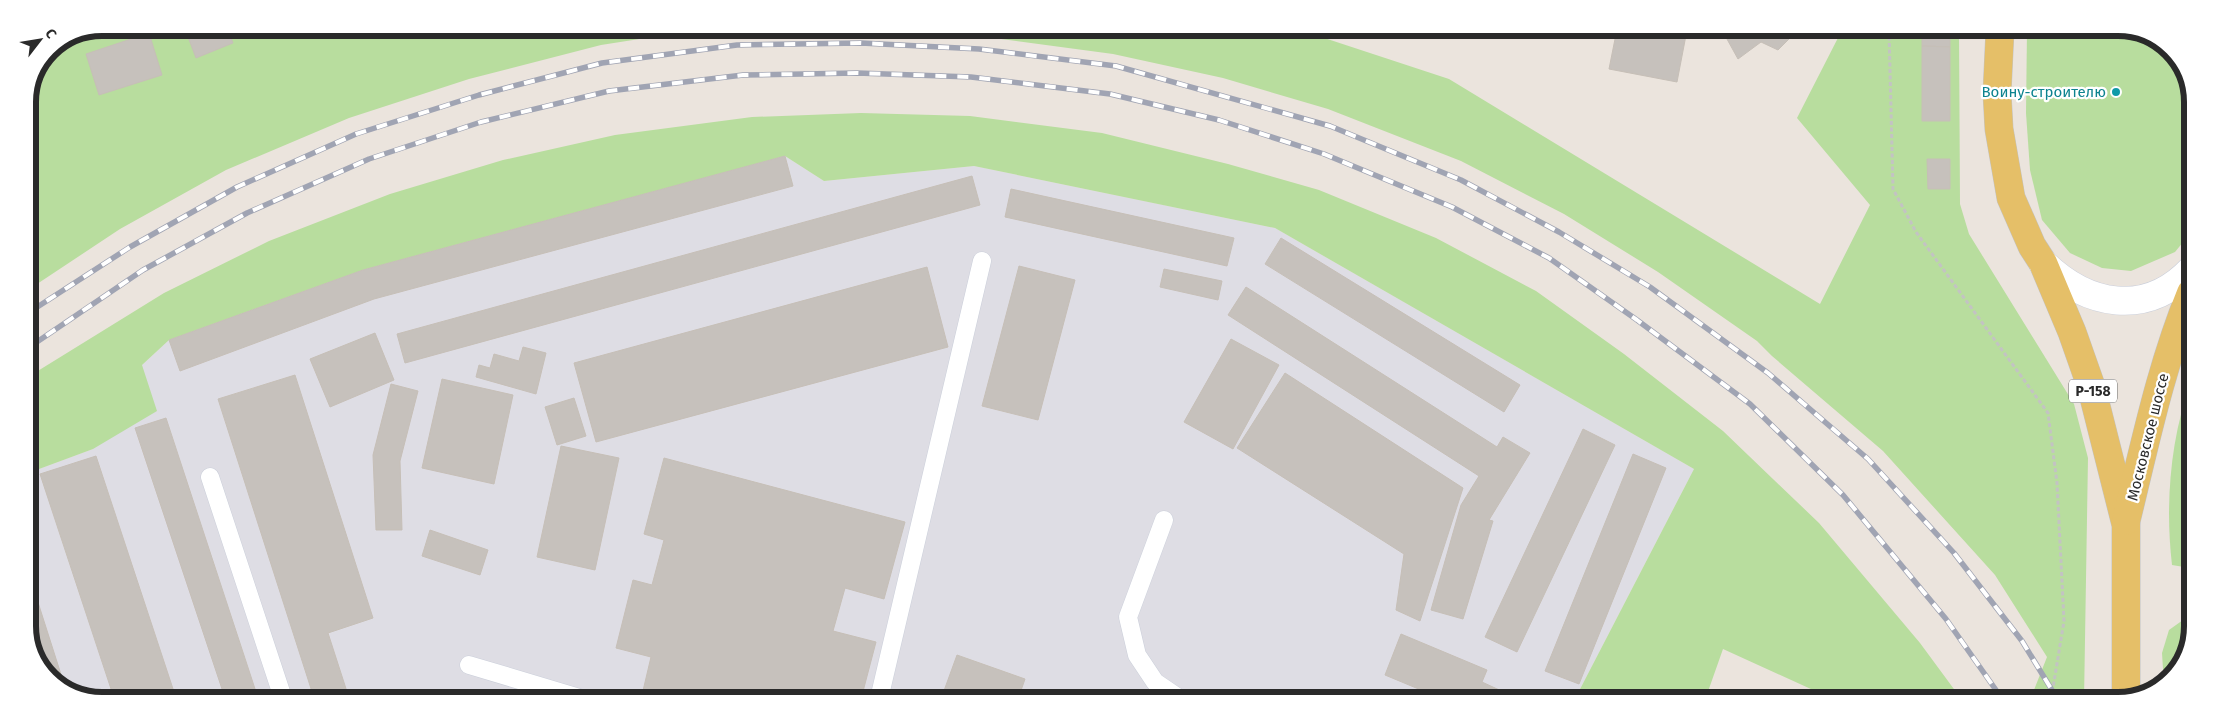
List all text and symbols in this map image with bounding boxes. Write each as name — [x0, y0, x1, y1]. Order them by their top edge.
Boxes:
north arrow — [15, 15, 65, 65]
text: С — [41, 26, 60, 41]
place label: Воину-строителю — [1982, 83, 2106, 101]
marker: Воину-строителю — [2110, 86, 2122, 98]
street label: Московское шоссе — [2123, 371, 2173, 503]
road number: Р-158 — [2069, 380, 2117, 402]

